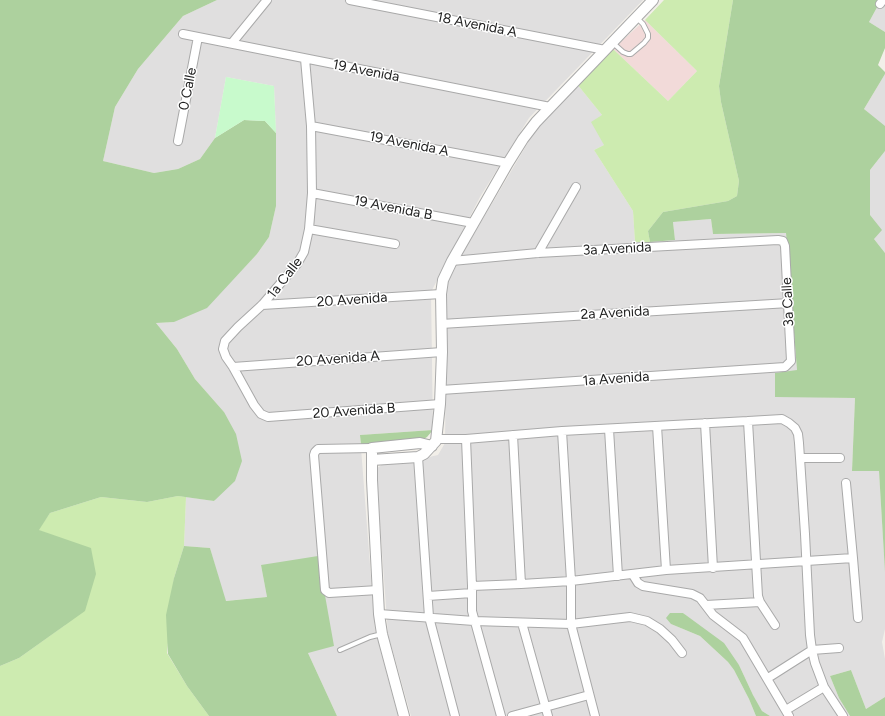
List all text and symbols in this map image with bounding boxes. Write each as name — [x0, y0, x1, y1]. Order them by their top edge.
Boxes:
street label: 18 Avenida A — [436, 9, 518, 41]
street label: 19 Avenida — [331, 56, 401, 86]
street label: 0 Calle — [176, 66, 200, 112]
street label: 19 Avenida A — [368, 128, 450, 160]
street label: 19 Avenida B — [352, 192, 434, 224]
street label: 3a Avenida — [582, 239, 652, 259]
street label: 1a Calle — [264, 254, 306, 302]
street label: 3a Calle — [778, 277, 798, 327]
street label: 20 Avenida — [316, 289, 388, 311]
street label: 2a Avenida — [580, 303, 650, 323]
street label: 20 Avenida A — [296, 348, 380, 370]
street label: 1a Avenida — [582, 368, 650, 390]
street label: 20 Avenida B — [312, 400, 396, 422]

